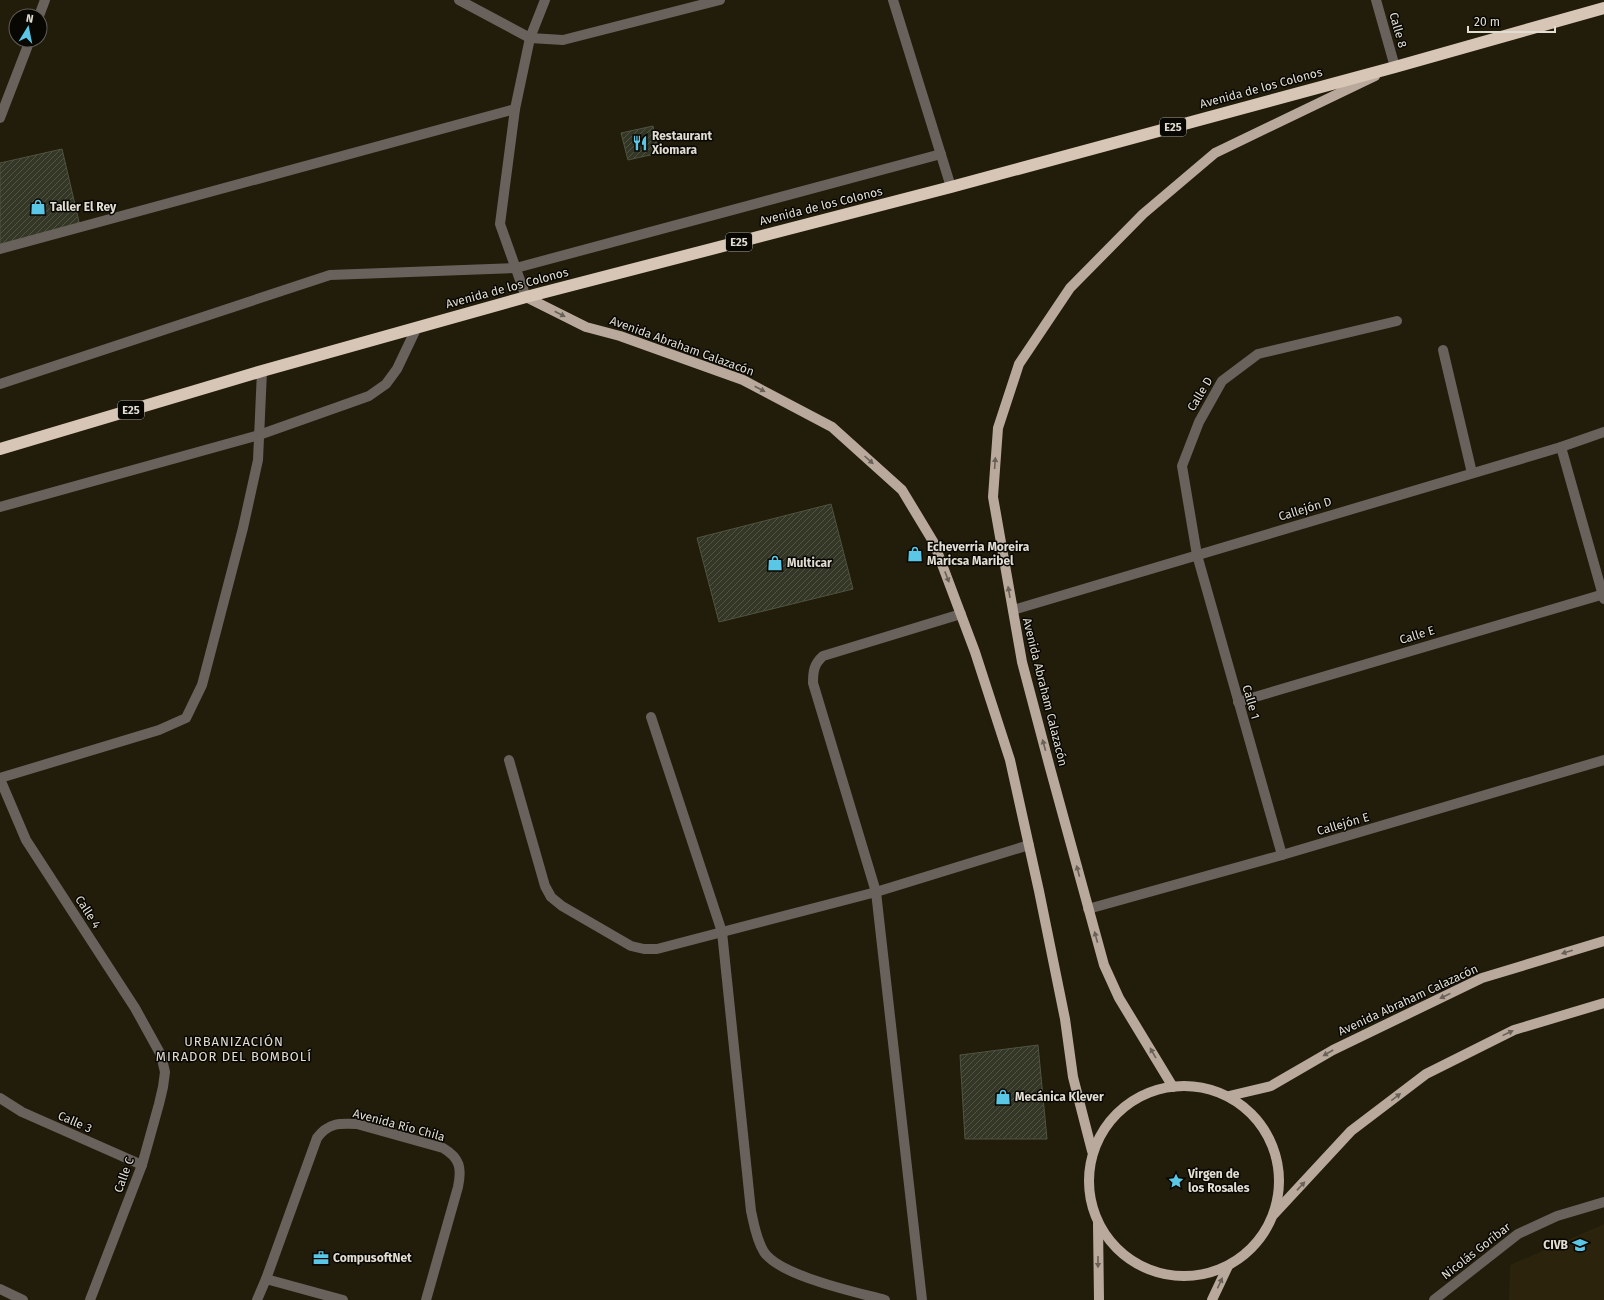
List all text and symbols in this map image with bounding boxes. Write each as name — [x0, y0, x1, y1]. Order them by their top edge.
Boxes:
north arrow — [8, 8, 48, 48]
scale bar — [1468, 8, 1555, 34]
street label: Calle 8 — [1386, 11, 1410, 50]
text: N — [25, 12, 34, 26]
text: 20 m — [1474, 15, 1500, 29]
street label: Avenida de los Colonos — [1198, 65, 1324, 111]
road number: E25 — [1160, 118, 1186, 136]
place label: Restaurant Xiomara — [651, 129, 712, 157]
restaurant icon: Restaurant Xiomara — [631, 134, 649, 152]
street label: Avenida de los Colonos — [758, 184, 884, 228]
shop icon: Taller El Rey — [29, 198, 47, 216]
place label: Taller El Rey — [50, 200, 117, 214]
road number: E25 — [726, 233, 752, 251]
street label: Avenida de los Colonos — [444, 265, 570, 311]
one-way arrow — [555, 311, 566, 318]
street label: Avenida Abraham Calazacón — [608, 313, 756, 379]
street label: Calle D — [1184, 374, 1216, 414]
one-way arrow — [754, 386, 766, 393]
road number: E25 — [118, 401, 144, 419]
one-way arrow — [863, 455, 874, 464]
one-way arrow — [992, 457, 999, 469]
street label: Callejón D — [1277, 494, 1334, 524]
place label: Echeverria Moreira Maricsa Maribel — [927, 540, 1030, 568]
shop icon: Echeverria Moreira Maricsa Maribel — [906, 545, 924, 563]
shop icon: Multicar — [766, 554, 784, 572]
place label: Multicar — [787, 556, 832, 570]
one-way arrow — [945, 572, 951, 584]
one-way arrow — [1006, 585, 1012, 598]
street label: Avenida Abraham Calazacón — [1020, 616, 1070, 768]
street label: Calle E — [1398, 623, 1436, 647]
street label: Calle 1 — [1239, 683, 1263, 721]
one-way arrow — [1041, 739, 1047, 752]
street label: Callejón E — [1315, 810, 1371, 838]
one-way arrow — [1075, 865, 1081, 877]
street label: Calle 4 — [72, 893, 104, 931]
one-way arrow — [1093, 931, 1099, 943]
one-way arrow — [1560, 949, 1572, 955]
street label: Avenida Abraham Calazacón — [1336, 961, 1480, 1039]
one-way arrow — [1439, 993, 1450, 999]
one-way arrow — [1502, 1030, 1514, 1036]
district label: URBANIZACIÓN MIRADOR DEL BOMBOLÍ — [156, 1034, 312, 1064]
one-way arrow — [1150, 1047, 1157, 1059]
one-way arrow — [1322, 1049, 1334, 1056]
shop icon: Mecánica Klever — [994, 1088, 1012, 1106]
place label: Mecánica Klever — [1015, 1090, 1104, 1104]
one-way arrow — [1390, 1093, 1401, 1102]
street label: Avenida Río Chila — [352, 1106, 446, 1144]
street label: Calle 3 — [56, 1108, 94, 1136]
street label: Calle C — [111, 1155, 137, 1195]
place label: Virgen de los Rosales — [1187, 1167, 1250, 1195]
place icon: Virgen de los Rosales — [1167, 1172, 1185, 1190]
one-way arrow — [1296, 1181, 1305, 1190]
street label: Nicolás Goríbar — [1439, 1220, 1514, 1282]
school or university icon: CIVB — [1571, 1236, 1589, 1254]
place label: CIVB — [1543, 1238, 1569, 1252]
office icon: CompusoftNet — [312, 1249, 330, 1267]
place label: CompusoftNet — [333, 1251, 412, 1265]
one-way arrow — [1095, 1256, 1101, 1269]
one-way arrow — [1217, 1277, 1223, 1289]

